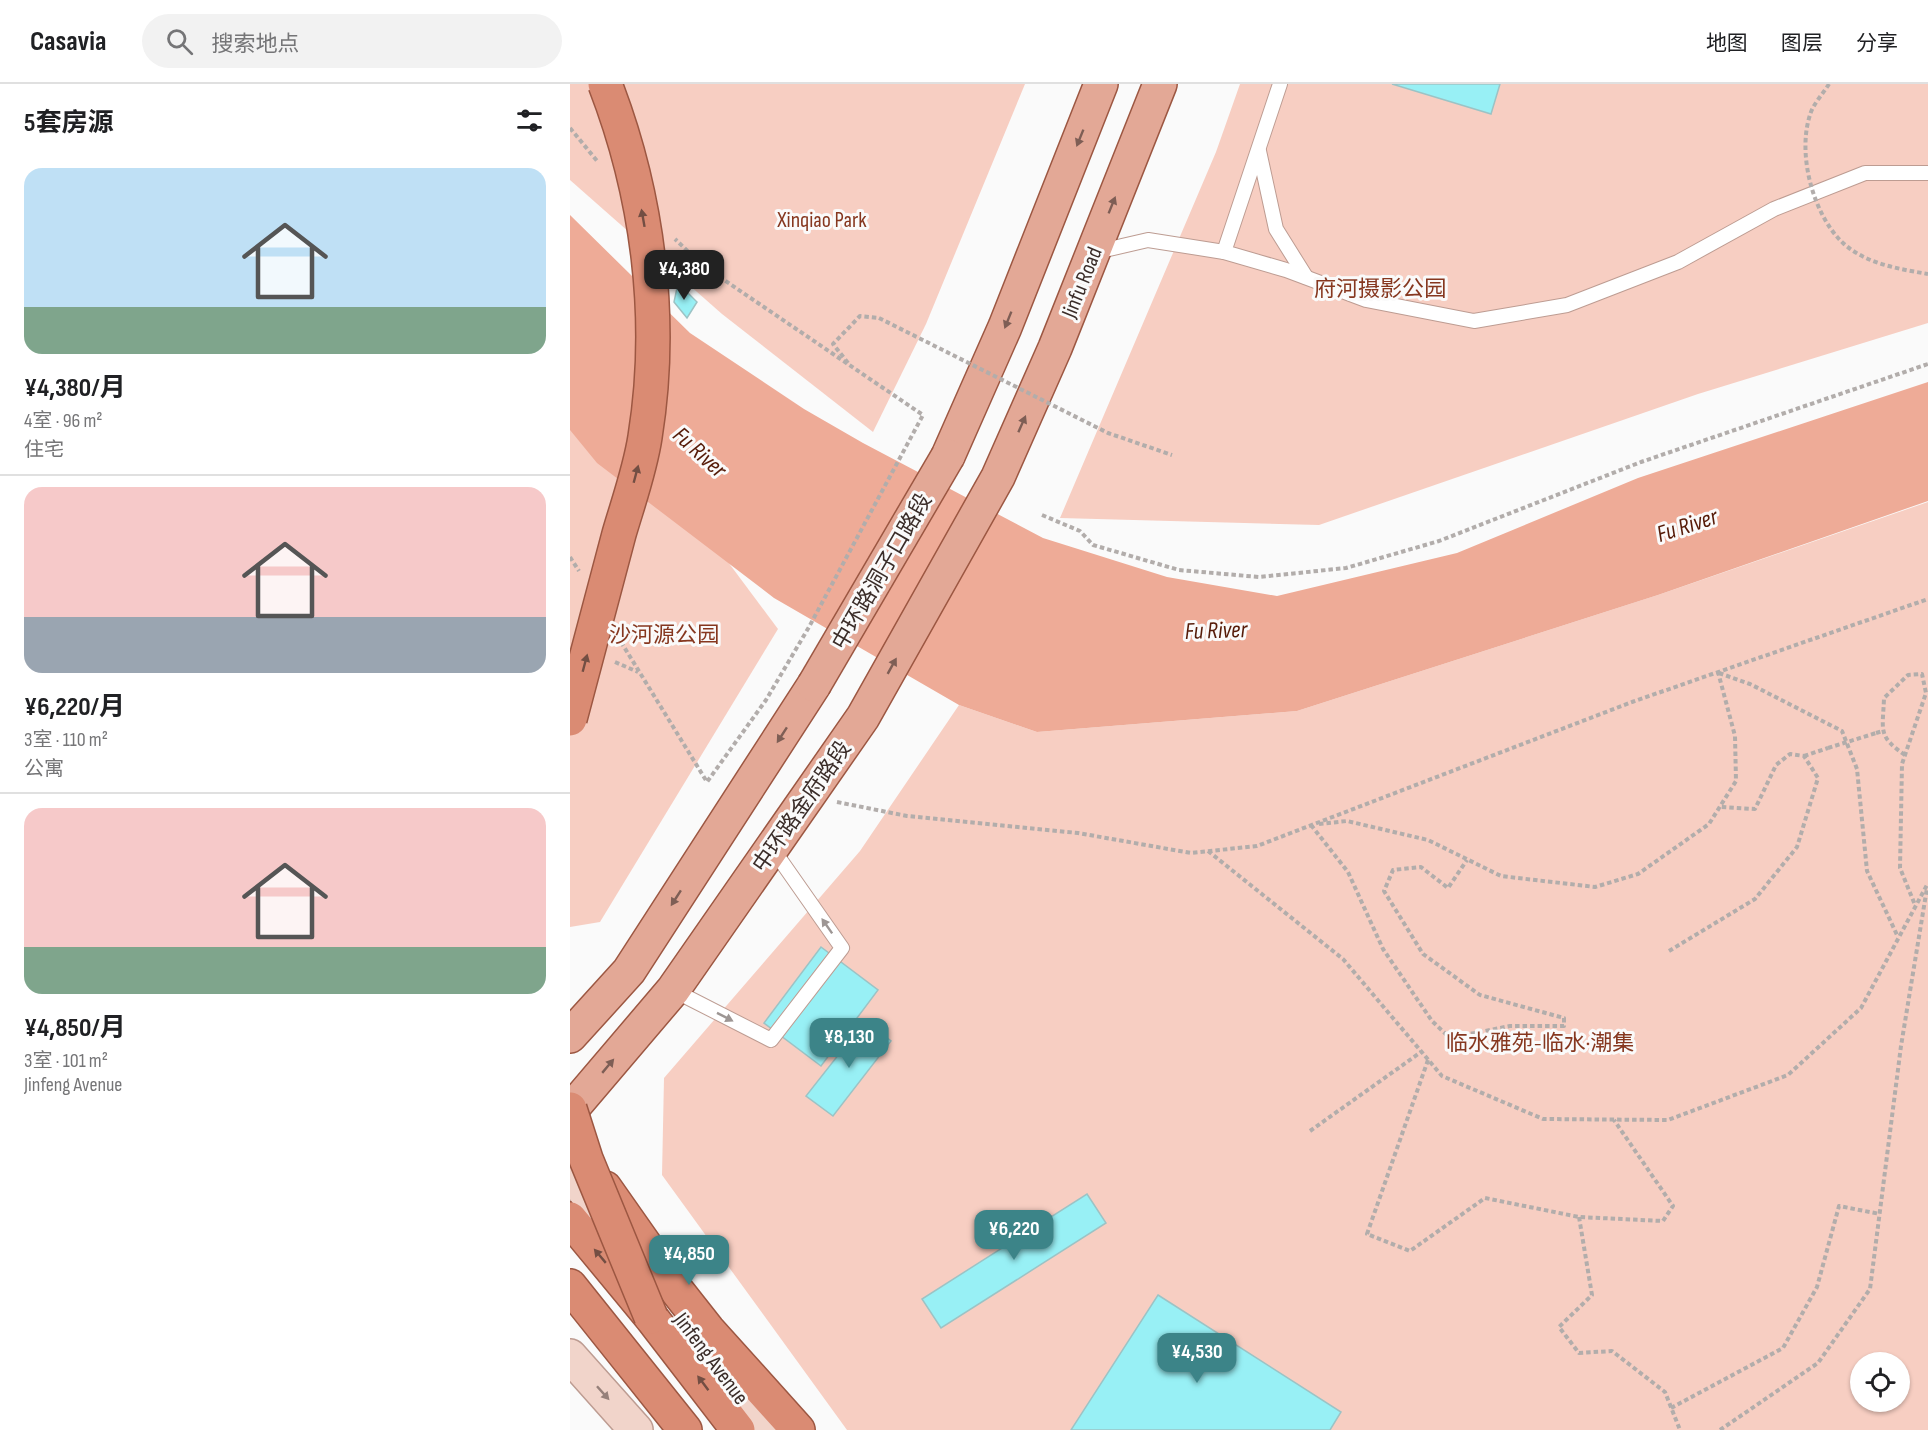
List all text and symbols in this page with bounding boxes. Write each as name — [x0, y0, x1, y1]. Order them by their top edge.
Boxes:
search box — [142, 14, 562, 68]
text: Casavia — [30, 25, 106, 58]
icon: search — [163, 25, 196, 58]
text: 搜索地点 — [211, 31, 299, 58]
text: 地图 — [1706, 31, 1748, 56]
text: 图层 — [1781, 31, 1823, 56]
text: 分享 — [1856, 31, 1898, 56]
icon: filters — [513, 104, 546, 137]
text: 5套房源 — [24, 108, 113, 139]
one-way arrow — [1075, 130, 1085, 148]
one-way arrow — [1107, 195, 1117, 213]
icon: home — [231, 207, 339, 315]
park label: Xinqiao Park — [776, 207, 867, 234]
one-way arrow — [638, 209, 647, 228]
street label: Jinfu Road — [1056, 243, 1109, 323]
pin: ¥4,380 — [635, 250, 733, 301]
text: ¥4,380 — [658, 257, 710, 281]
park label: 府河摄影公园 — [1314, 276, 1446, 303]
one-way arrow — [1003, 311, 1013, 329]
text: ¥4,380/月 — [24, 373, 126, 404]
text: 4室 · 96 m² — [24, 409, 103, 433]
one-way arrow — [1017, 415, 1026, 432]
water label: Fu River — [667, 421, 733, 485]
text: 住宅 — [24, 438, 64, 462]
one-way arrow — [631, 465, 641, 483]
street label: 中环路洞子口路段 — [827, 489, 938, 655]
water label: Fu River — [1653, 502, 1722, 549]
icon: home — [231, 526, 339, 634]
water label: Fu River — [1184, 615, 1249, 646]
park label: 沙河源公园 — [609, 622, 719, 649]
one-way arrow — [581, 653, 590, 671]
one-way arrow — [887, 657, 897, 674]
text: ¥6,220/月 — [24, 692, 125, 723]
one-way arrow — [776, 726, 788, 742]
text: 3室 · 110 m² — [24, 728, 108, 752]
street label: 中环路金府路段 — [747, 736, 857, 878]
text: 公寓 — [24, 757, 64, 781]
icon: home — [231, 847, 339, 955]
one-way arrow — [671, 890, 682, 906]
one-way arrow — [822, 918, 833, 934]
one-way arrow — [716, 1011, 734, 1021]
text: ¥4,850/月 — [24, 1013, 126, 1044]
pin: ¥8,130 — [800, 1018, 898, 1069]
text: ¥8,130 — [824, 1025, 874, 1049]
park label: 临水雅苑-临水·潮集 — [1446, 1030, 1634, 1057]
text: 3室 · 101 m² — [24, 1049, 108, 1073]
one-way arrow — [601, 1059, 614, 1074]
text: Jinfeng Avenue — [24, 1073, 122, 1097]
pin: ¥6,220 — [965, 1210, 1063, 1261]
text: ¥6,220 — [988, 1217, 1040, 1241]
pin: ¥4,850 — [640, 1235, 738, 1286]
text: ¥4,850 — [663, 1242, 715, 1266]
one-way arrow — [594, 1248, 607, 1264]
street label: Jinfeng Avenue — [667, 1307, 754, 1410]
pin: ¥4,530 — [1148, 1333, 1246, 1384]
text: ¥4,530 — [1171, 1340, 1223, 1364]
map controls — [1850, 1352, 1910, 1412]
button: locate — [1850, 1352, 1910, 1412]
one-way arrow — [697, 1376, 709, 1391]
one-way arrow — [596, 1385, 609, 1400]

